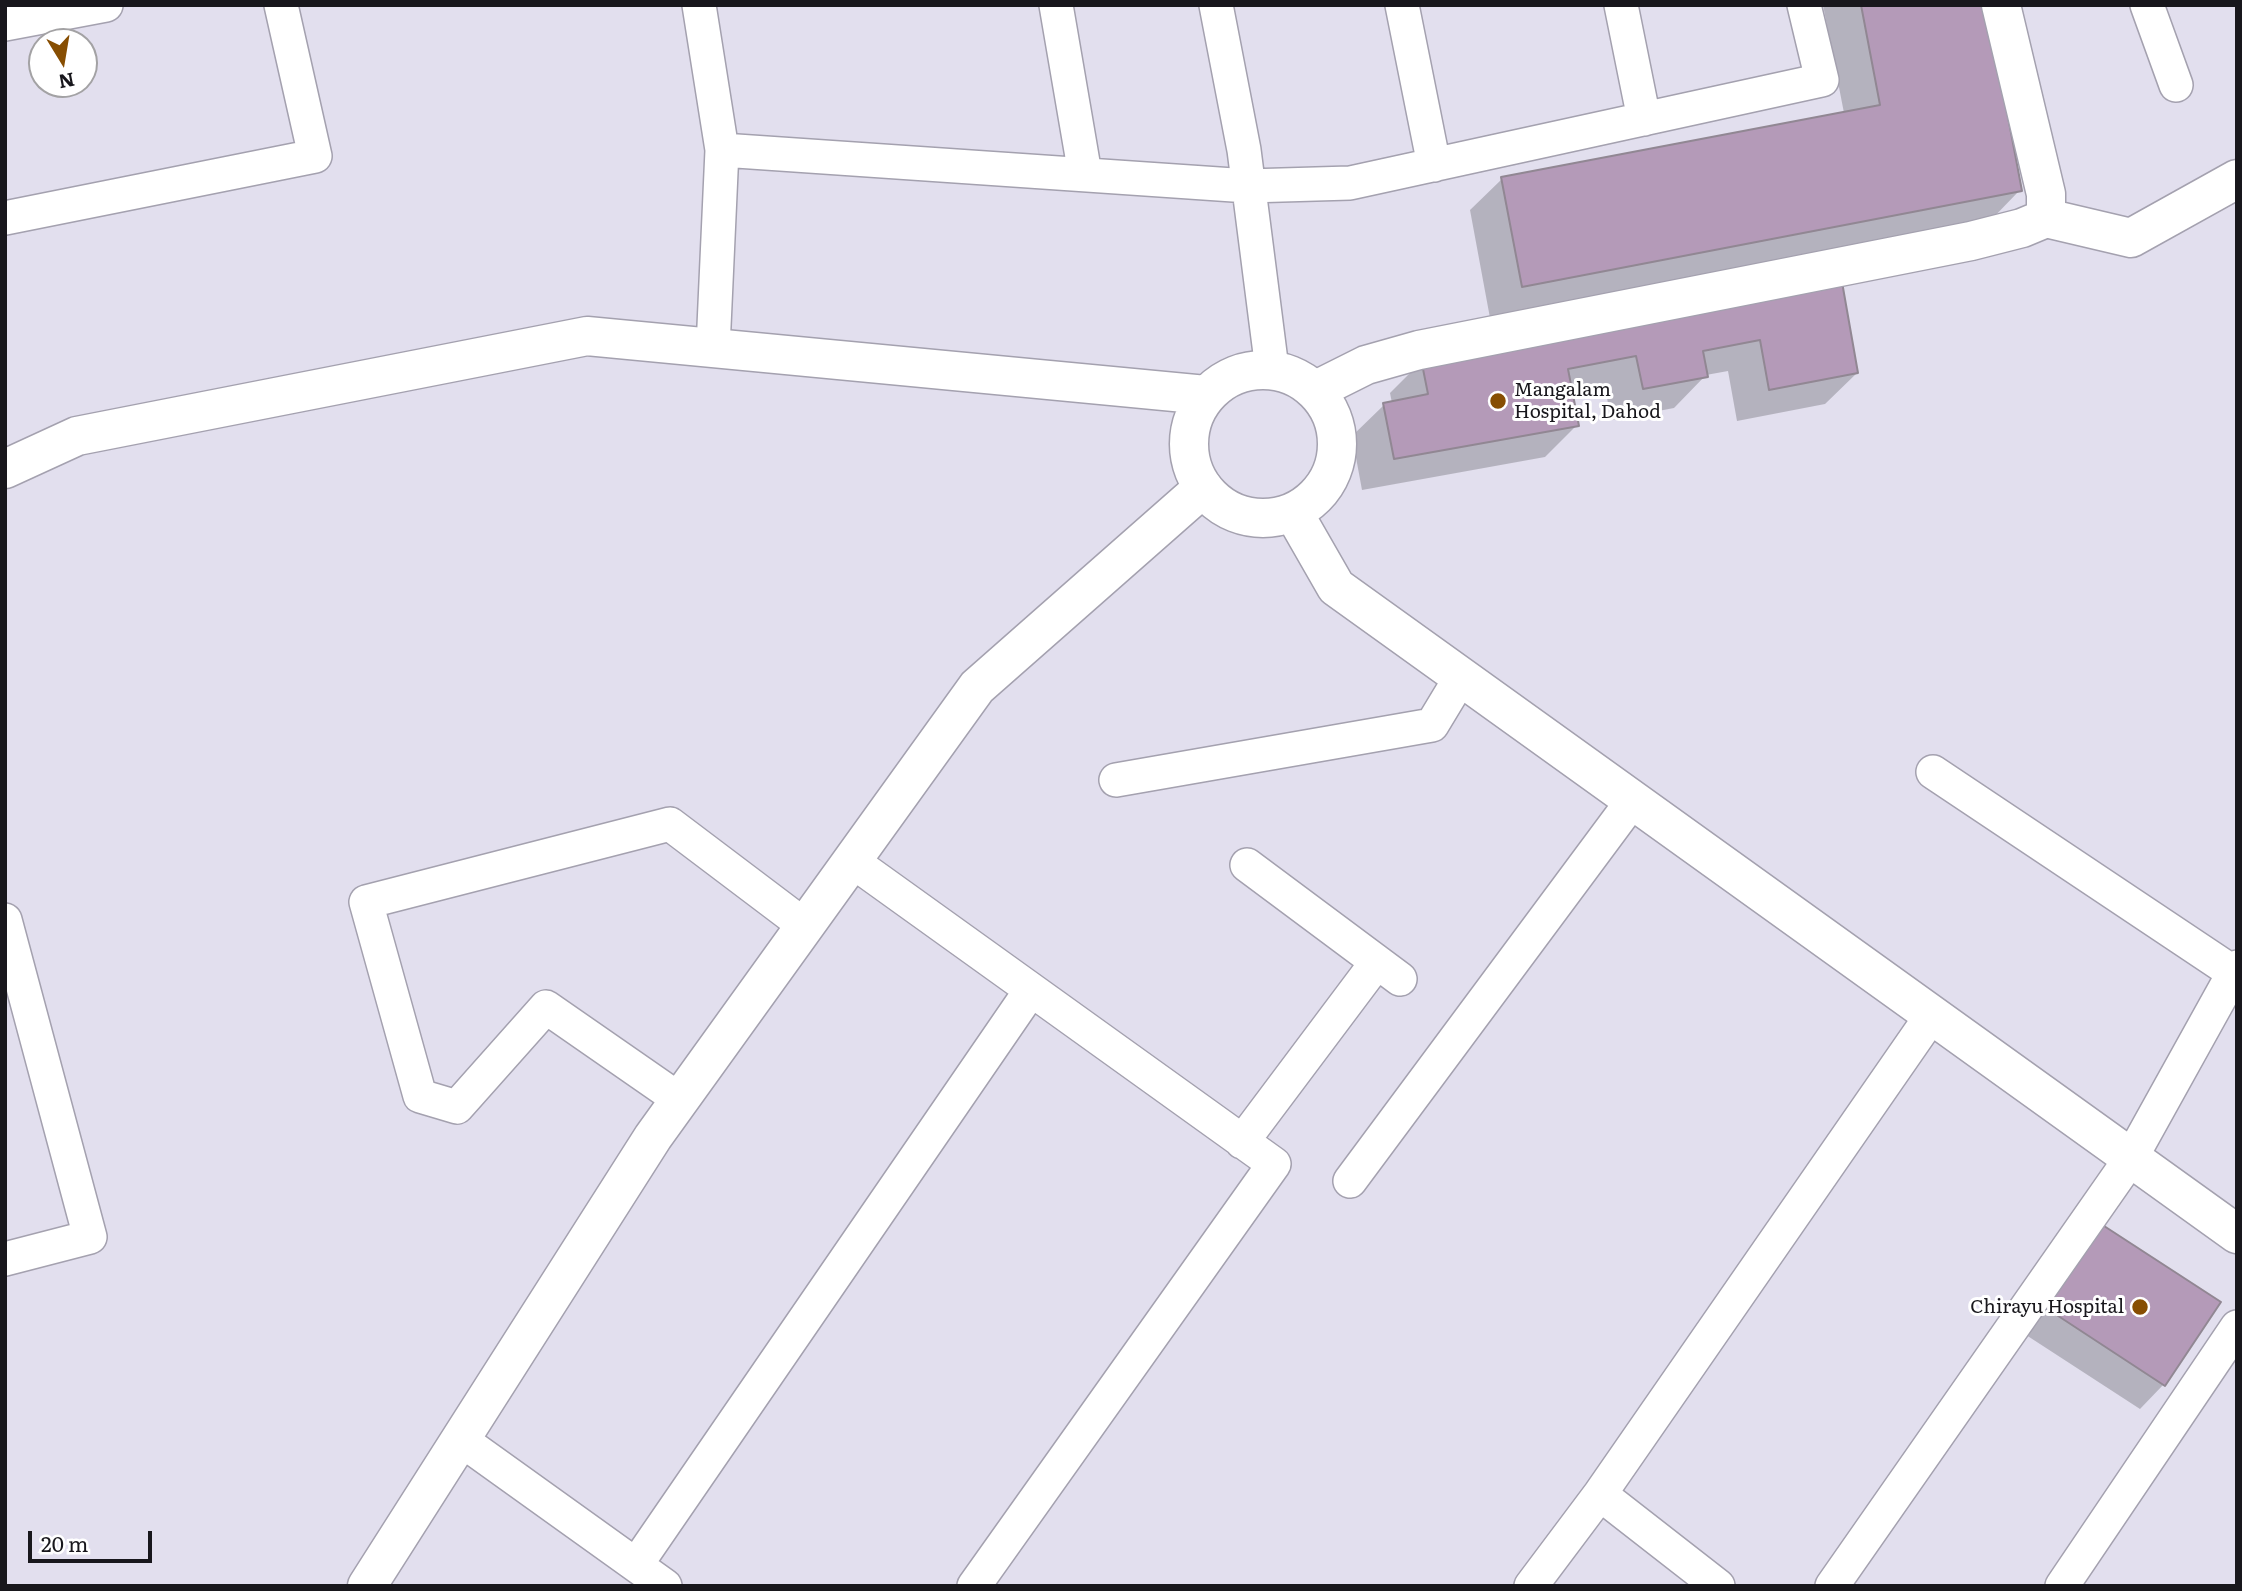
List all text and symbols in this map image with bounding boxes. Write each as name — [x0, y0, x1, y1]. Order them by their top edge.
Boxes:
north arrow — [28, 28, 98, 98]
text: N — [56, 66, 77, 97]
place label: Mangalam Hospital, Dahod — [1514, 379, 1661, 423]
marker: Mangalam Hospital, Dahod — [1488, 391, 1508, 411]
place label: Chirayu Hospital — [1970, 1296, 2124, 1318]
marker: Chirayu Hospital — [2130, 1297, 2150, 1317]
scale bar — [32, 1518, 156, 1562]
text: 20 m — [41, 1527, 88, 1558]

